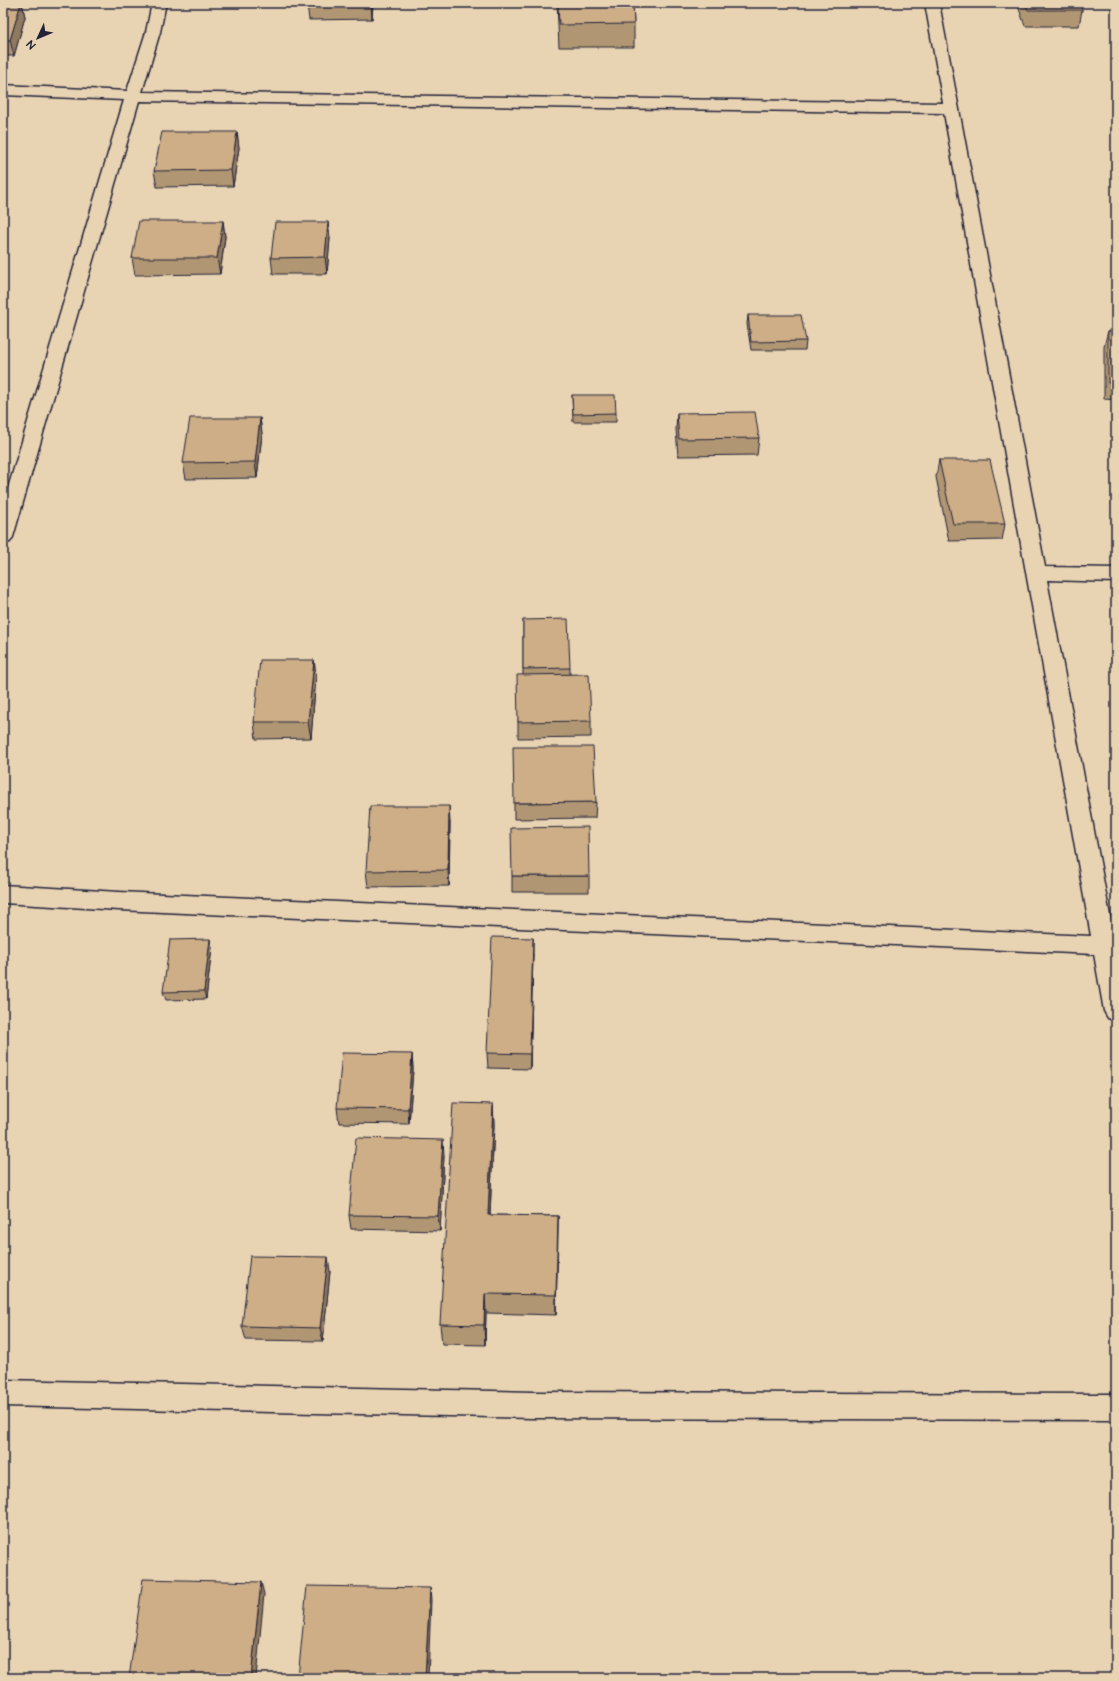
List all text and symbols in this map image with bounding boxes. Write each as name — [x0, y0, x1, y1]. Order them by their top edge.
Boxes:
north arrow — [18, 18, 58, 58]
text: N — [23, 37, 39, 52]

